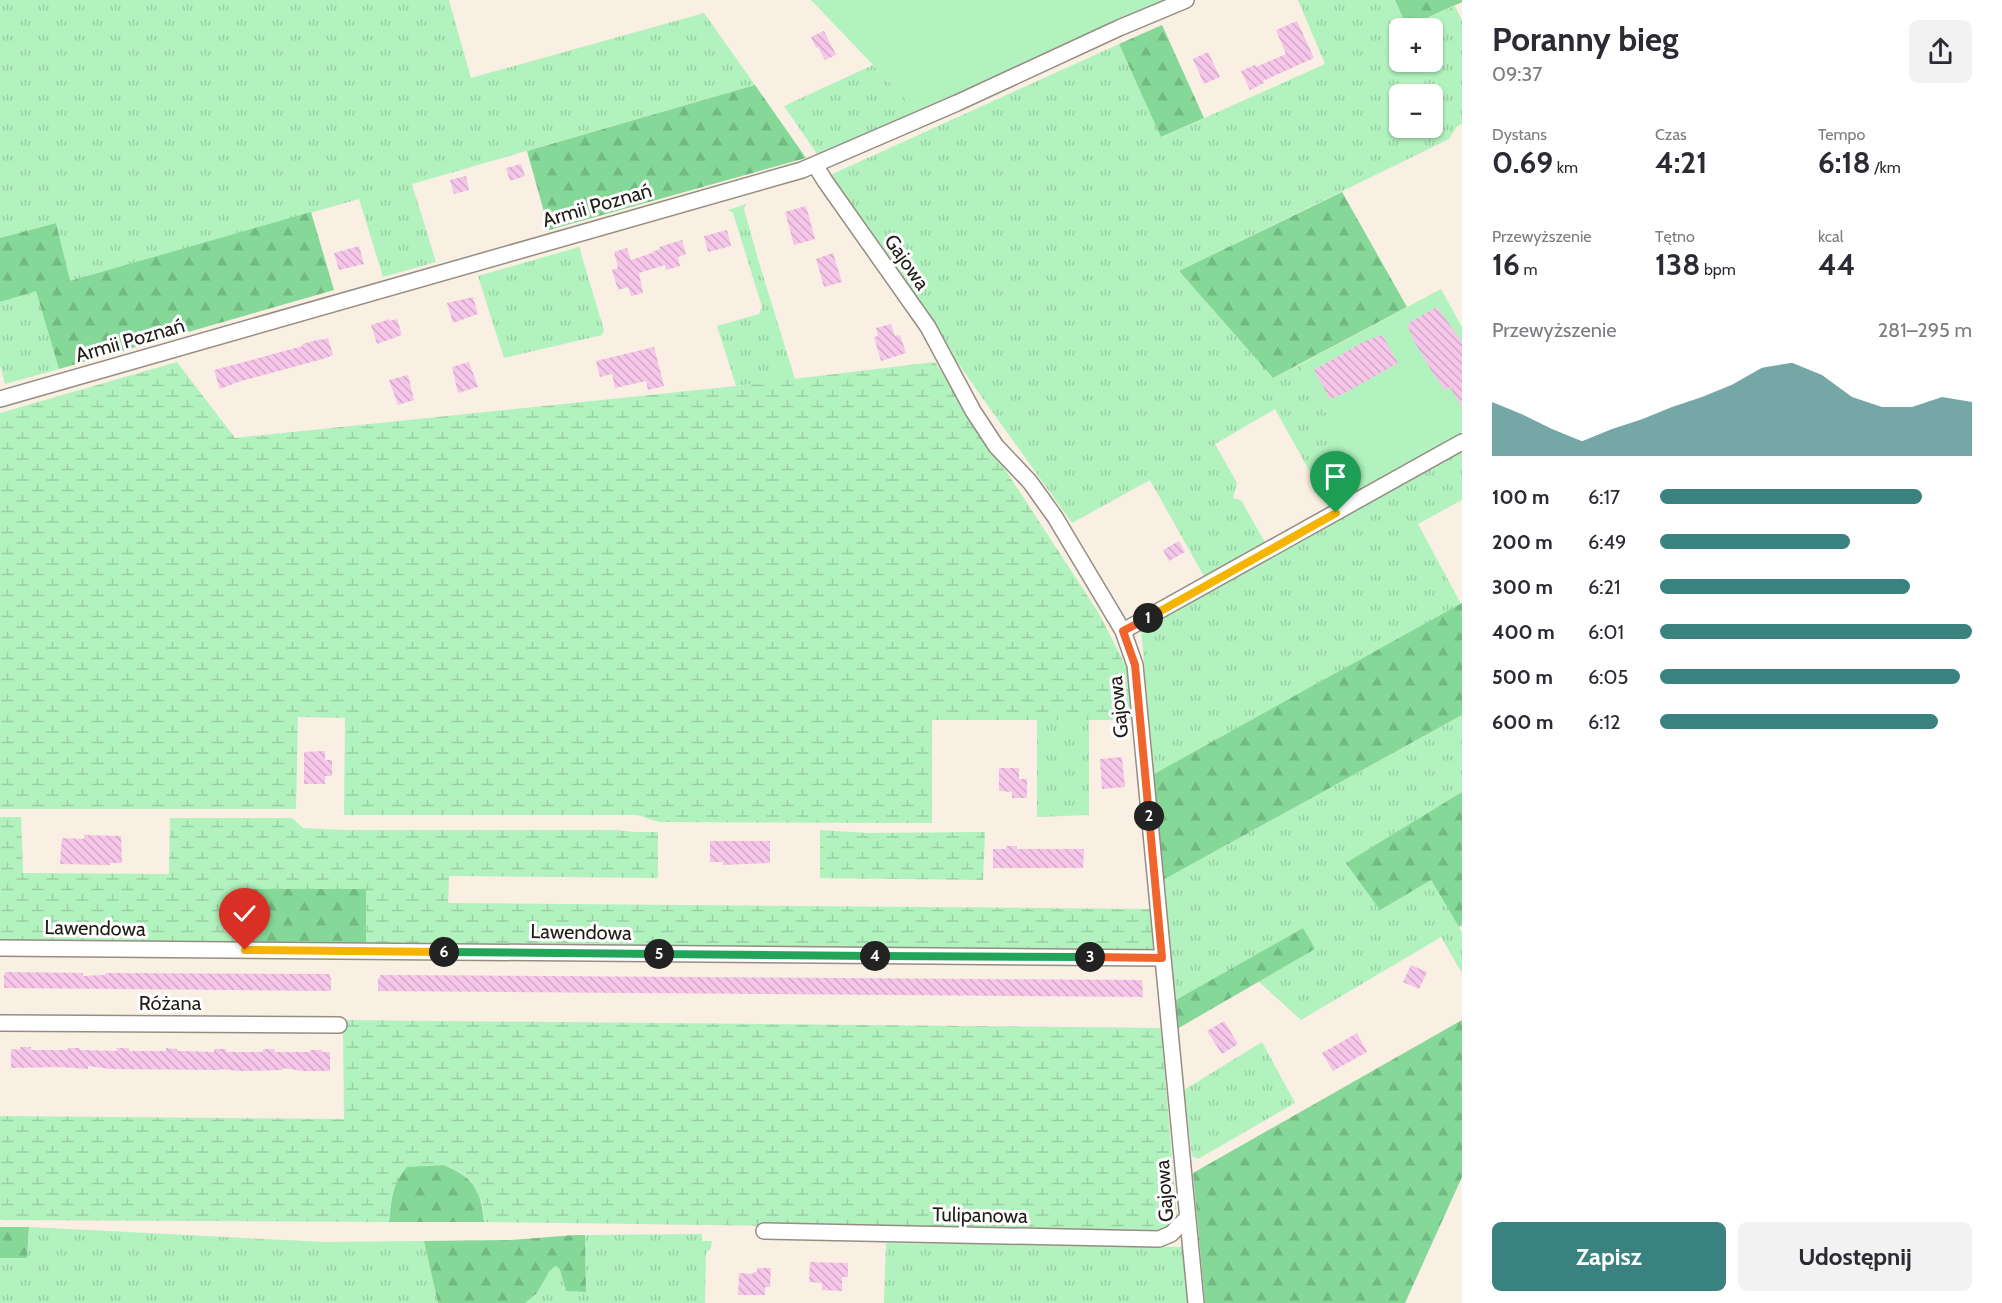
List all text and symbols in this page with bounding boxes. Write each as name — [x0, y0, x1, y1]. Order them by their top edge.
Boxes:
map controls — [1389, 18, 1443, 138]
button: + — [1389, 18, 1443, 72]
text: Poranny bieg — [1492, 19, 1679, 59]
button: share — [1909, 20, 1972, 83]
text: 09:37 — [1492, 62, 1542, 86]
button: − — [1389, 84, 1443, 138]
text: Dystans — [1492, 125, 1547, 144]
text: Czas — [1655, 125, 1687, 144]
text: Tempo — [1818, 125, 1865, 144]
text: 0.69 — [1492, 144, 1553, 181]
text: 4:21 — [1655, 144, 1707, 181]
text: 6:18 — [1818, 144, 1871, 181]
text: km — [1553, 158, 1578, 177]
text: /km — [1871, 158, 1901, 177]
street label: Armii Poznań — [540, 178, 654, 232]
text: Przewyższenie — [1492, 227, 1592, 246]
text: Tętno — [1655, 227, 1695, 246]
text: kcal — [1818, 227, 1844, 246]
street label: Gajowa — [879, 230, 935, 295]
text: 16 — [1492, 246, 1520, 283]
text: 138 — [1655, 246, 1700, 283]
text: 44 — [1818, 246, 1855, 283]
text: m — [1520, 260, 1538, 279]
text: bpm — [1700, 260, 1736, 279]
street label: Armii Poznań — [73, 313, 187, 367]
text: Przewyższenie — [1492, 318, 1616, 342]
text: 281–295 m — [1878, 318, 1972, 342]
pin — [1310, 451, 1361, 513]
icon: arrive — [1319, 460, 1352, 493]
text: 100 m — [1492, 485, 1550, 509]
text: 6:17 — [1588, 485, 1620, 509]
text: 200 m — [1492, 530, 1553, 554]
text: 6:49 — [1588, 530, 1626, 554]
text: 300 m — [1492, 575, 1553, 599]
text: 6:21 — [1588, 575, 1621, 599]
pin: 1 — [1133, 603, 1163, 633]
text: 1 — [1145, 608, 1151, 627]
text: 400 m — [1492, 620, 1555, 644]
text: 6:01 — [1588, 620, 1624, 644]
text: 500 m — [1492, 665, 1553, 689]
text: 6:05 — [1588, 665, 1628, 689]
street label: Gajowa — [1103, 674, 1133, 739]
text: 600 m — [1492, 710, 1553, 734]
text: 6:12 — [1588, 710, 1621, 734]
pin: 2 — [1134, 801, 1164, 831]
text: 2 — [1145, 806, 1153, 825]
pin — [219, 888, 270, 950]
icon: check — [228, 897, 261, 930]
street label: Lawendowa — [44, 915, 146, 941]
street label: Lawendowa — [530, 919, 632, 945]
pin: 6 — [429, 937, 459, 967]
pin: 5 — [644, 939, 674, 969]
pin: 4 — [860, 941, 890, 971]
text: 6 — [440, 942, 449, 961]
pin: 3 — [1075, 942, 1105, 972]
text: 5 — [655, 944, 663, 963]
text: 4 — [870, 946, 880, 965]
text: 3 — [1086, 947, 1094, 966]
street label: Różana — [139, 991, 202, 1015]
street label: Gajowa — [1150, 1159, 1178, 1223]
street label: Tulipanowa — [932, 1202, 1028, 1228]
button: Zapisz — [1492, 1222, 1726, 1291]
button: Udostępnij — [1738, 1222, 1972, 1291]

